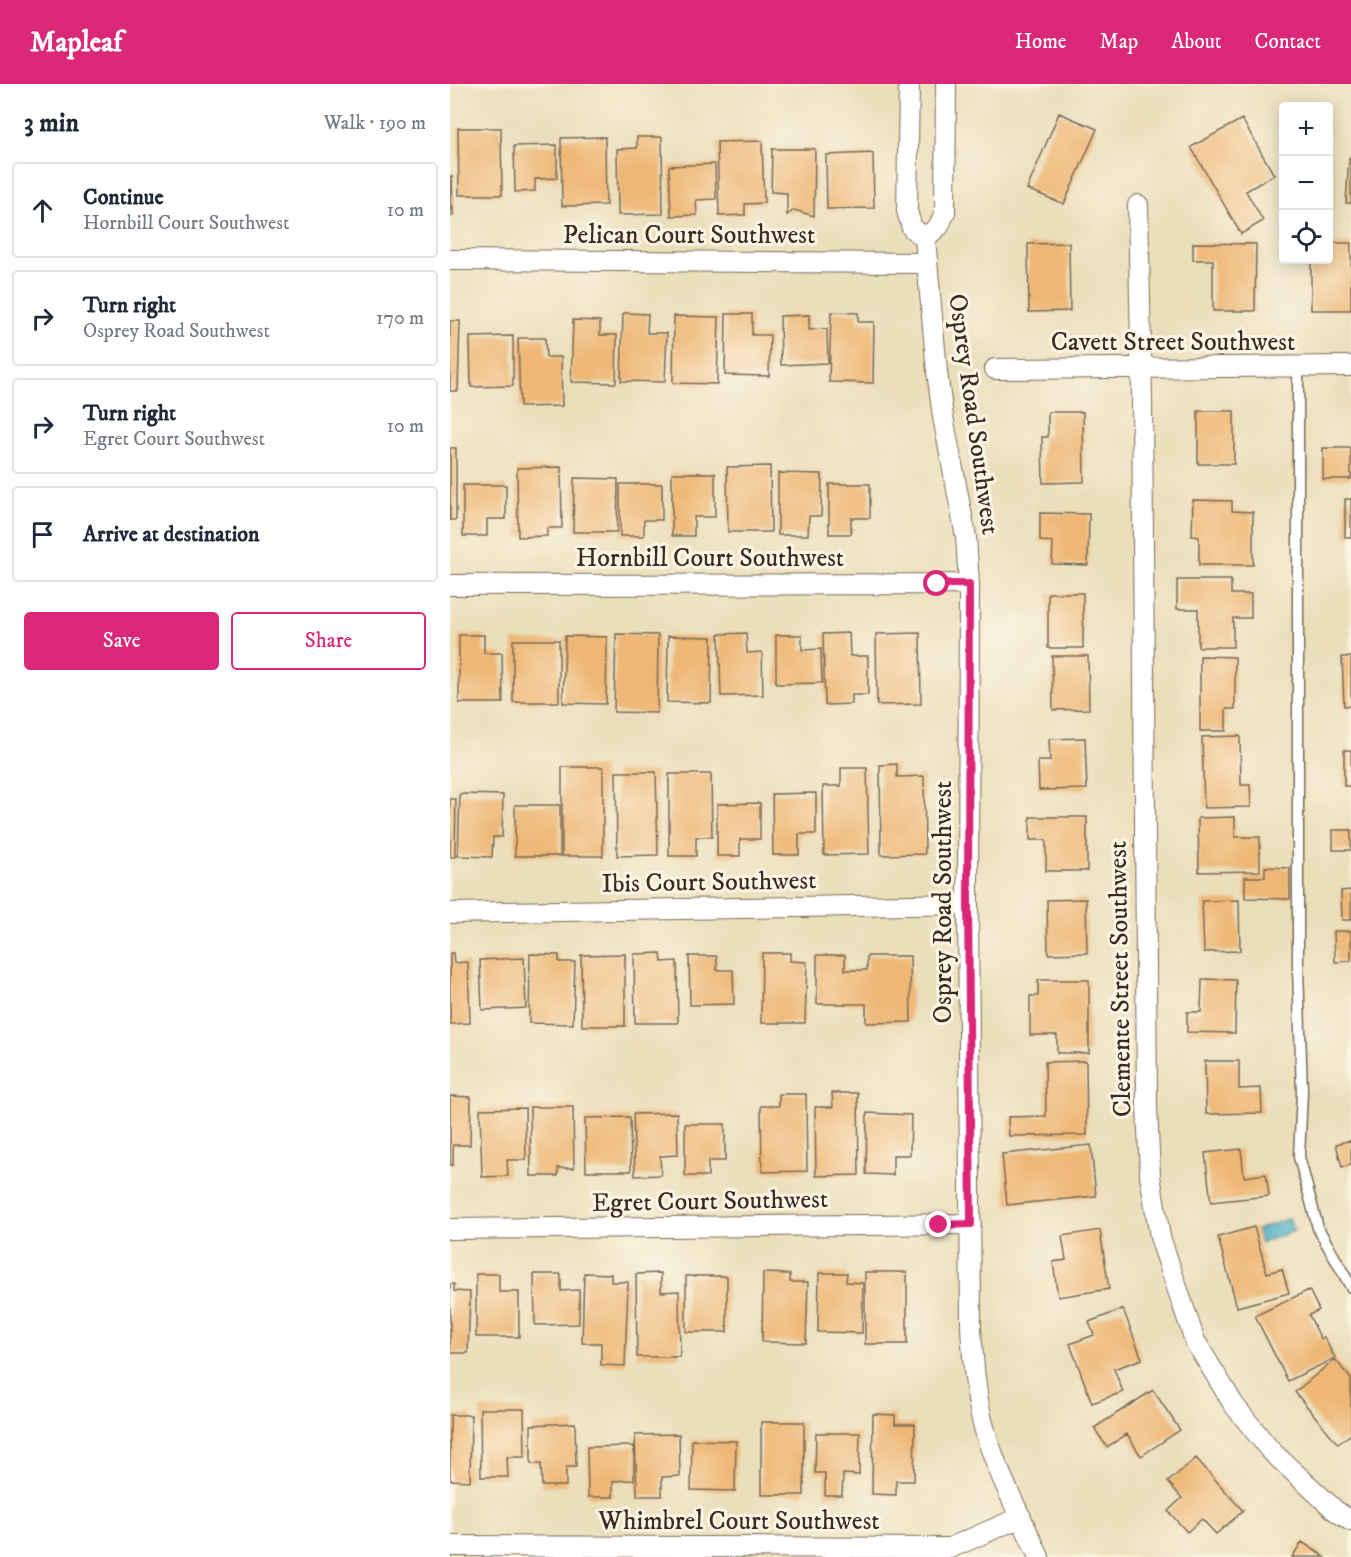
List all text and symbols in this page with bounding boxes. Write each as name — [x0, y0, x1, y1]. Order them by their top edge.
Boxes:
text: Mapleaf — [30, 25, 122, 60]
text: Home — [1015, 29, 1067, 55]
text: Map — [1100, 29, 1138, 55]
text: About — [1171, 29, 1222, 55]
text: Contact — [1255, 29, 1321, 55]
map controls — [1279, 102, 1333, 264]
button: + — [1279, 102, 1333, 156]
text: 3 min — [24, 107, 79, 140]
text: Walk · 190 m — [324, 111, 426, 136]
button: − — [1279, 156, 1333, 210]
text: Continue — [83, 184, 164, 211]
icon: ahead — [26, 194, 59, 227]
text: 10 m — [387, 198, 424, 223]
button: locate — [1279, 210, 1333, 264]
text: Hornbill Court Southwest — [83, 211, 289, 236]
street label: Pelican Court Southwest — [563, 219, 815, 252]
text: Turn right — [83, 292, 176, 319]
street label: Osprey Road Southwest — [940, 292, 1007, 537]
icon: right — [26, 302, 59, 335]
text: 170 m — [376, 306, 424, 331]
text: Osprey Road Southwest — [83, 319, 270, 344]
street label: Cavett Street Southwest — [1051, 326, 1295, 359]
text: Turn right — [83, 400, 176, 427]
icon: right — [26, 410, 59, 443]
text: 10 m — [387, 414, 424, 439]
text: Egret Court Southwest — [83, 427, 265, 452]
icon: arrive — [26, 518, 59, 551]
text: Arrive at destination — [83, 521, 260, 548]
street label: Hornbill Court Southwest — [576, 542, 844, 575]
route start — [923, 570, 949, 596]
button: Save — [24, 612, 219, 670]
button: Share — [231, 612, 426, 670]
street label: Osprey Road Southwest — [927, 781, 960, 1023]
street label: Clemente Street Southwest — [1102, 841, 1139, 1117]
street label: Ibis Court Southwest — [601, 864, 817, 901]
street label: Egret Court Southwest — [592, 1183, 829, 1220]
route end — [925, 1211, 951, 1237]
street label: Whimbrel Court Southwest — [597, 1505, 880, 1538]

